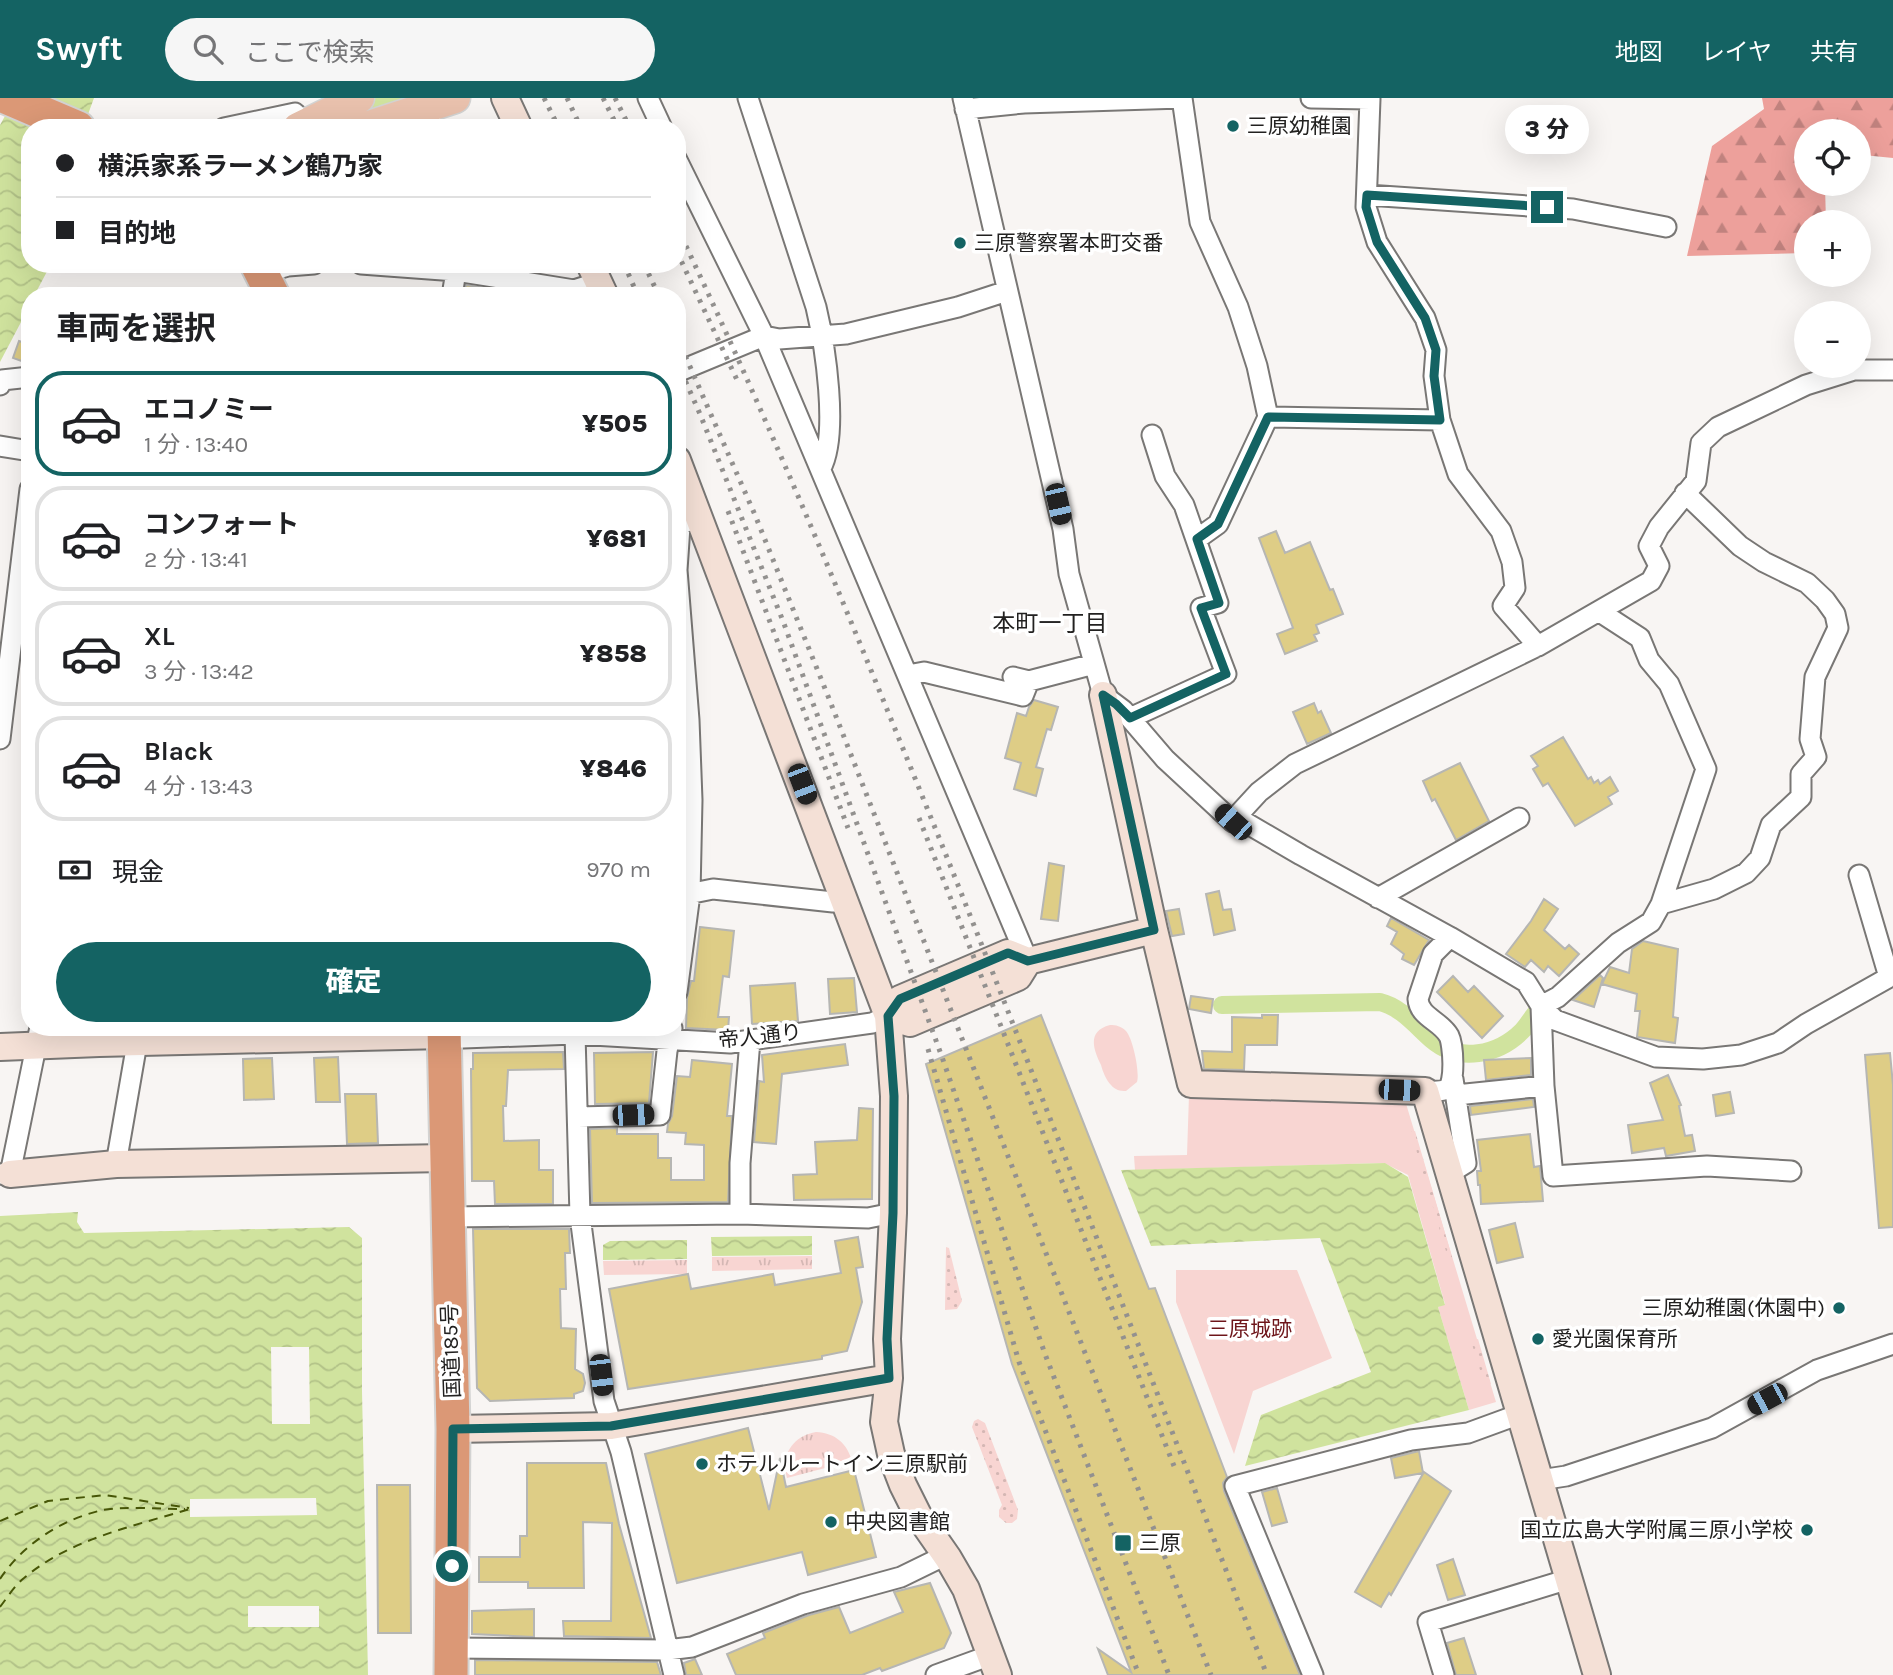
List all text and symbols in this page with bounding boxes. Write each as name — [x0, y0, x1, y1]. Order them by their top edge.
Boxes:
search box — [165, 18, 655, 81]
text: Swyft — [35, 30, 123, 68]
icon: search — [189, 30, 227, 68]
text: ここで検索 — [245, 37, 375, 68]
text: 地図 — [1615, 38, 1663, 66]
text: レイヤ — [1701, 38, 1772, 66]
text: 共有 — [1810, 38, 1858, 66]
callout: 3 分 — [1505, 105, 1589, 154]
place label: 三原幼稚園 — [1247, 114, 1352, 138]
text: 3 分 — [1525, 116, 1569, 143]
marker: 三原幼稚園 — [1225, 118, 1241, 134]
map controls — [1794, 119, 1871, 378]
button: locate — [1794, 119, 1871, 196]
text: 横浜家系ラーメン鶴乃家 — [98, 151, 383, 182]
route end — [1531, 191, 1563, 223]
button: + — [1794, 210, 1871, 287]
text: 目的地 — [98, 218, 176, 249]
place label: 三原警察署本町交番 — [974, 231, 1163, 255]
marker: 三原警察署本町交番 — [952, 235, 968, 251]
button: − — [1794, 301, 1871, 378]
text: 車両を選択 — [56, 310, 216, 347]
icon: car — [60, 392, 123, 455]
text: エコノミー — [144, 394, 274, 425]
text: ¥505 — [582, 408, 647, 439]
text: 1 分 · 13:40 — [144, 431, 248, 458]
car — [1044, 481, 1073, 527]
icon: car — [60, 507, 123, 570]
text: コンフォート — [144, 509, 299, 540]
text: ¥681 — [586, 523, 647, 554]
text: 2 分 · 13:41 — [144, 546, 248, 573]
district label: 本町一丁目 — [993, 610, 1108, 637]
text: XL — [144, 621, 175, 652]
icon: car — [60, 622, 123, 685]
text: ¥858 — [580, 638, 647, 669]
text: 3 分 · 13:42 — [144, 658, 254, 685]
text: Black — [144, 736, 213, 767]
icon: car — [60, 737, 123, 800]
text: ¥846 — [580, 753, 647, 784]
car — [785, 761, 820, 807]
text: 4 分 · 13:43 — [144, 773, 253, 800]
car — [1211, 800, 1256, 844]
icon: cash — [56, 851, 94, 889]
text: 970 m — [586, 856, 651, 883]
text: 現金 — [112, 857, 164, 888]
button: 確定 — [56, 942, 651, 1022]
street label: 帝人通り — [717, 1020, 803, 1052]
car — [1378, 1079, 1421, 1101]
car — [612, 1104, 655, 1126]
place label: 三原幼稚園(休園中) — [1642, 1296, 1825, 1320]
marker: 三原幼稚園(休園中) — [1831, 1300, 1847, 1316]
street label: 国道185号 — [437, 1303, 465, 1399]
park label: 三原城跡 — [1208, 1317, 1292, 1341]
place label: 愛光園保育所 — [1552, 1327, 1678, 1351]
marker: 愛光園保育所 — [1530, 1331, 1546, 1347]
car — [589, 1353, 614, 1397]
car — [1744, 1380, 1791, 1418]
place label: ホテルルートイン三原駅前 — [716, 1452, 968, 1476]
marker: ホテルルートイン三原駅前 — [694, 1456, 710, 1472]
place label: 中央図書館 — [845, 1510, 950, 1534]
marker: 中央図書館 — [823, 1514, 839, 1530]
place label: 国立広島大学附属三原小学校 — [1520, 1518, 1793, 1542]
marker: 国立広島大学附属三原小学校 — [1799, 1522, 1815, 1538]
place label: 三原 — [1139, 1531, 1181, 1555]
marker: 三原 — [1113, 1533, 1133, 1553]
route start — [436, 1550, 468, 1582]

